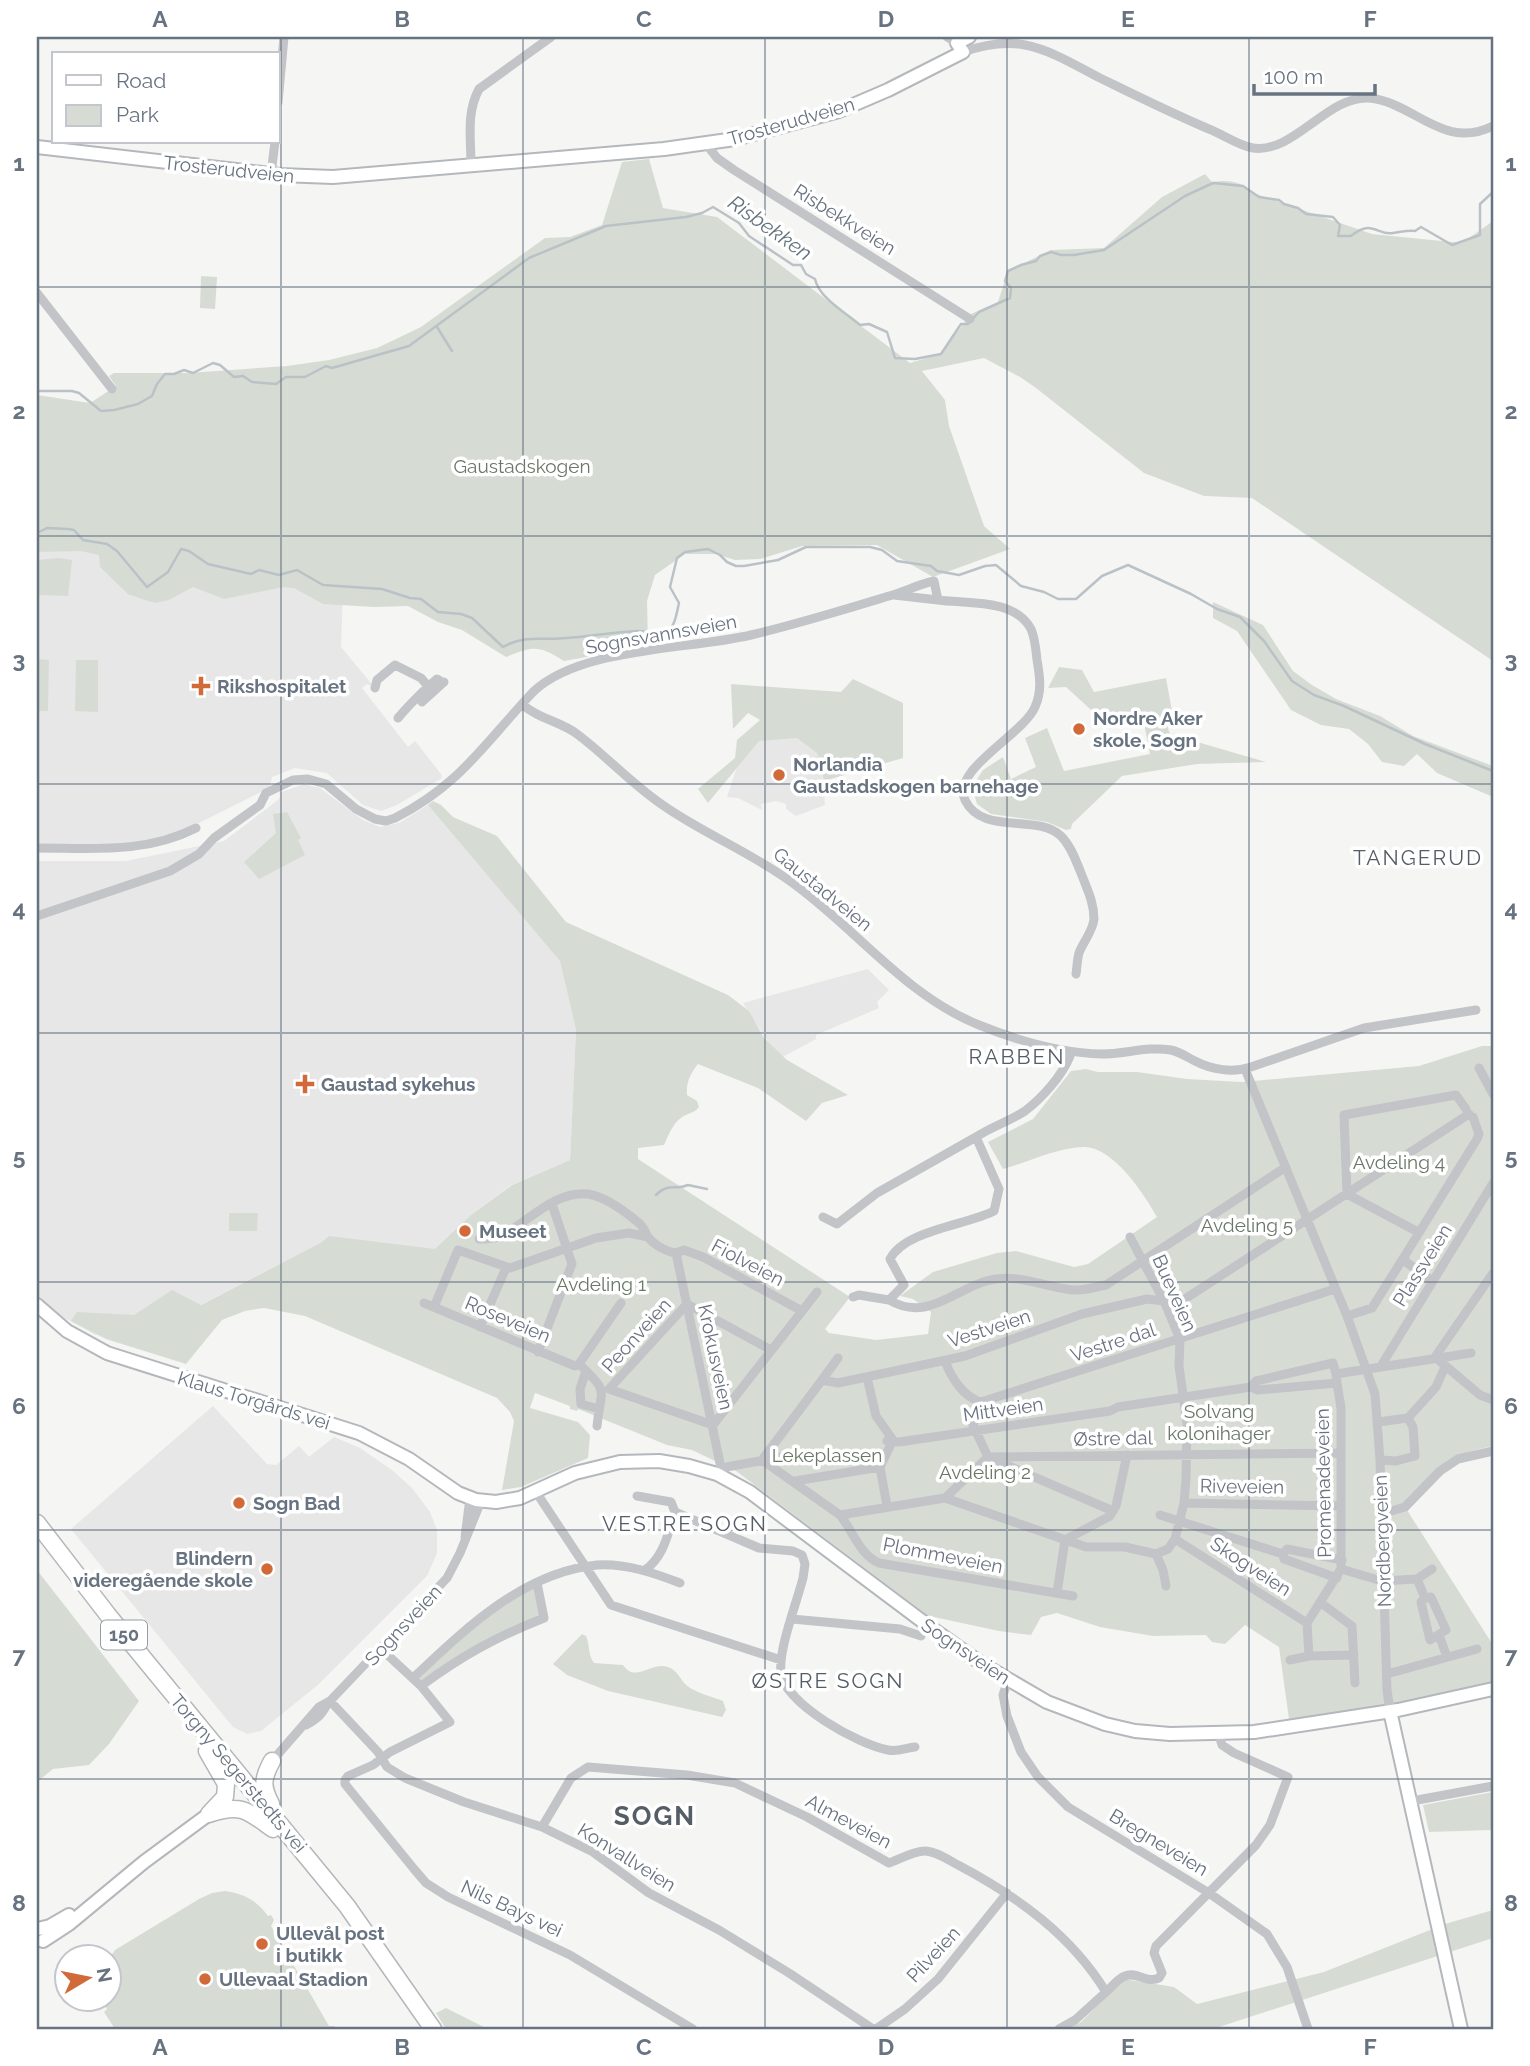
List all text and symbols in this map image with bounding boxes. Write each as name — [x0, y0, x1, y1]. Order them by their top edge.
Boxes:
text: A — [152, 5, 168, 32]
text: B — [394, 5, 410, 32]
text: C — [636, 5, 652, 32]
text: D — [878, 5, 894, 32]
text: E — [1121, 5, 1135, 32]
text: F — [1363, 5, 1377, 32]
legend — [52, 52, 280, 144]
scale bar — [1254, 52, 1374, 96]
text: 100 m — [1264, 64, 1323, 89]
text: Road — [116, 68, 166, 93]
street label: Trosterudveien — [725, 92, 857, 150]
text: Park — [116, 102, 159, 127]
text: 1 — [13, 149, 25, 176]
text: 1 — [1505, 149, 1517, 176]
street label: Trosterudveien — [163, 151, 295, 187]
street label: Risbekkveien — [790, 179, 900, 259]
water label: Risbekken — [724, 190, 817, 265]
text: 2 — [13, 397, 25, 424]
text: 2 — [1505, 397, 1517, 424]
park label: Gaustadskogen — [454, 455, 590, 477]
street label: Sognsvannsveien — [584, 610, 738, 658]
text: 3 — [13, 646, 25, 673]
text: 3 — [1505, 646, 1517, 673]
place label: Rikshospitalet — [217, 675, 347, 697]
marker: Rikshospitalet — [191, 676, 211, 696]
place label: Nordre Aker skole, Sogn — [1093, 707, 1203, 751]
marker: Nordre Aker skole, Sogn — [1071, 721, 1087, 737]
place label: Norlandia Gaustadskogen barnehage — [793, 753, 1039, 797]
marker: Norlandia Gaustadskogen barnehage — [771, 767, 787, 783]
street label: Gaustadveien — [769, 843, 877, 935]
district label: TANGERUD — [1353, 845, 1483, 870]
text: 4 — [12, 895, 26, 922]
text: 4 — [1504, 895, 1518, 922]
district label: RABBEN — [969, 1044, 1065, 1069]
place label: Gaustad sykehus — [321, 1073, 475, 1095]
marker: Gaustad sykehus — [295, 1074, 315, 1094]
text: 5 — [13, 1143, 26, 1170]
text: 5 — [1505, 1143, 1518, 1170]
park label: Avdeling 4 — [1353, 1151, 1445, 1173]
park label: Avdeling 5 — [1201, 1214, 1293, 1236]
place label: Museet — [479, 1220, 547, 1242]
street label: Plassveien — [1388, 1220, 1456, 1310]
marker: Museet — [457, 1223, 473, 1239]
street label: Fiolveien — [708, 1234, 788, 1290]
street label: Bueveien — [1148, 1251, 1202, 1335]
park label: Avdeling 1 — [556, 1273, 646, 1295]
street label: Roseveien — [462, 1291, 554, 1347]
street label: Peonveien — [597, 1293, 675, 1377]
street label: Krokusveien — [694, 1302, 738, 1412]
street label: Vestveien — [945, 1304, 1033, 1352]
street label: Vestre dal — [1068, 1318, 1159, 1366]
street label: Klaus Torgårds vei — [175, 1366, 333, 1434]
text: 6 — [12, 1392, 26, 1419]
street label: Mittveien — [961, 1392, 1045, 1426]
text: 6 — [1504, 1392, 1518, 1419]
park label: Solvang kolonihager — [1167, 1400, 1271, 1444]
street label: Promenadeveien — [1311, 1408, 1335, 1558]
street label: Østre dal — [1073, 1426, 1154, 1450]
park label: Lekeplassen — [772, 1444, 882, 1466]
park label: Avdeling 2 — [939, 1461, 1031, 1483]
street label: Riveveien — [1200, 1474, 1284, 1498]
street label: Nordbergveien — [1369, 1474, 1395, 1608]
place label: Sogn Bad — [253, 1492, 340, 1514]
marker: Sogn Bad — [231, 1495, 247, 1511]
district label: VESTRE SOGN — [602, 1511, 768, 1536]
street label: Skogveien — [1207, 1532, 1295, 1600]
street label: Plommeveien — [881, 1533, 1005, 1577]
place label: Blindern videregående skole — [73, 1547, 253, 1591]
marker: Blindern videregående skole — [259, 1561, 275, 1577]
street label: Sognsveien — [360, 1580, 446, 1670]
street label: Sognsveien — [918, 1613, 1014, 1689]
road number: 150 — [101, 1620, 147, 1650]
text: 7 — [13, 1641, 26, 1668]
text: 7 — [1505, 1641, 1518, 1668]
district label: ØSTRE SOGN — [752, 1668, 904, 1693]
street label: Torgny Segerstedts vei — [166, 1689, 312, 1857]
street label: Almeveien — [802, 1789, 896, 1853]
district label: SOGN — [614, 1801, 696, 1831]
street label: Bregneveien — [1106, 1804, 1212, 1880]
street label: Konvallveien — [574, 1818, 680, 1896]
street label: Nils Bays vei — [458, 1875, 566, 1941]
text: 8 — [12, 1889, 26, 1916]
text: 8 — [1504, 1889, 1518, 1916]
place label: Ullevål post i butikk — [276, 1922, 385, 1966]
street label: Pilveien — [902, 1922, 964, 1986]
marker: Ullevål post i butikk — [254, 1936, 270, 1952]
north arrow — [52, 1944, 122, 2014]
text: N — [93, 1966, 117, 1984]
place label: Ullevaal Stadion — [219, 1968, 368, 1990]
marker: Ullevaal Stadion — [197, 1971, 213, 1987]
text: A — [152, 2033, 168, 2060]
text: B — [394, 2033, 410, 2060]
text: C — [636, 2033, 652, 2060]
text: D — [878, 2033, 894, 2060]
text: E — [1121, 2033, 1135, 2060]
text: F — [1363, 2033, 1377, 2060]

